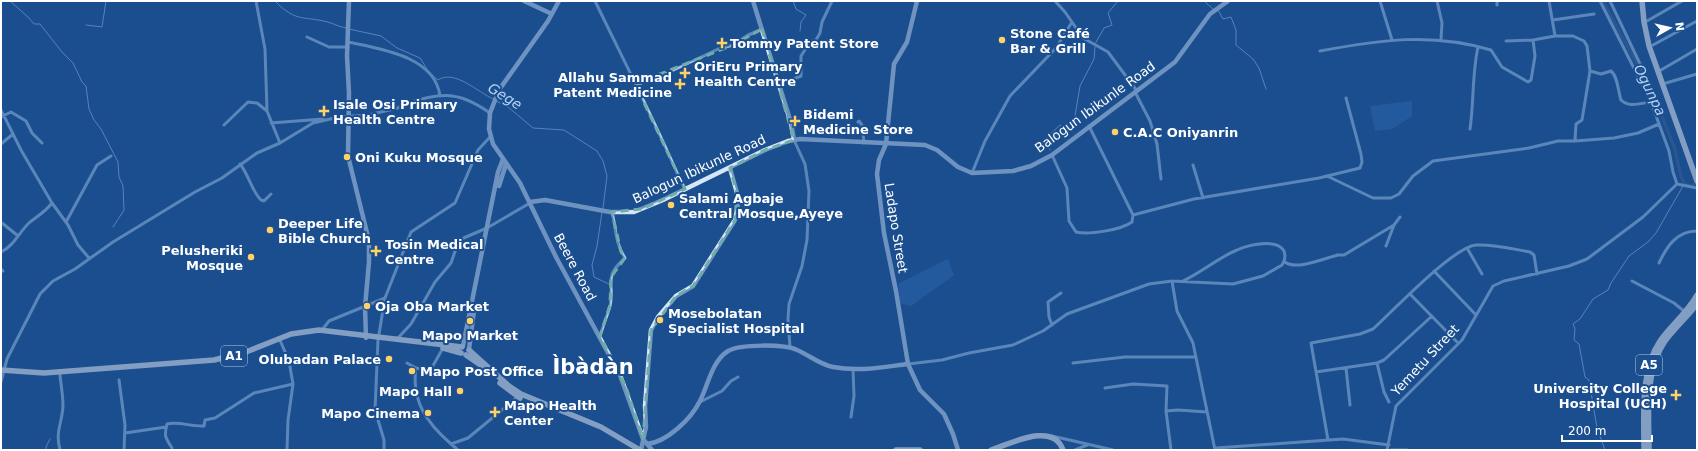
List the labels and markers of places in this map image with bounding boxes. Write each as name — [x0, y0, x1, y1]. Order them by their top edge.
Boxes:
place label: Stone Café Bar & Grill — [1010, 26, 1090, 56]
marker: Stone Café Bar & Grill — [997, 35, 1007, 45]
place label: Tommy Patent Store — [730, 36, 879, 51]
marker: Tommy Patent Store — [717, 38, 727, 48]
place label: OriEru Primary Health Centre — [694, 59, 803, 89]
marker: OriEru Primary Health Centre — [679, 67, 691, 79]
place label: Allahu Sammad Patent Medicine — [553, 70, 672, 100]
marker: Allahu Sammad Patent Medicine — [675, 79, 685, 89]
place label: Isale Osi Primary Health Centre — [333, 97, 458, 127]
marker: Isale Osi Primary Health Centre — [318, 105, 330, 117]
place label: Bidemi Medicine Store — [803, 107, 913, 137]
marker: Bidemi Medicine Store — [790, 116, 800, 126]
place label: C.A.C Oniyanrin — [1123, 125, 1238, 140]
marker: C.A.C Oniyanrin — [1110, 127, 1120, 137]
place label: Oni Kuku Mosque — [355, 150, 483, 165]
marker: Oni Kuku Mosque — [342, 152, 352, 162]
place label: Salami Agbaje Central Mosque,Ayeye — [679, 191, 843, 221]
marker: Salami Agbaje Central Mosque,Ayeye — [666, 200, 676, 210]
place label: Deeper Life Bible Church — [278, 216, 371, 246]
marker: Deeper Life Bible Church — [265, 225, 275, 235]
place label: Tosin Medical Centre — [385, 237, 484, 267]
place label: Pelusheriki Mosque — [161, 243, 243, 273]
marker: Tosin Medical Centre — [370, 245, 382, 257]
marker: Pelusheriki Mosque — [246, 252, 256, 262]
place label: Oja Oba Market — [375, 299, 489, 314]
marker: Oja Oba Market — [362, 301, 372, 311]
place label: Mosebolatan Specialist Hospital — [668, 306, 805, 336]
marker: Mosebolatan Specialist Hospital — [655, 315, 665, 325]
marker: Mapo Market — [465, 316, 475, 326]
place label: Mapo Market — [422, 328, 518, 343]
place label: Olubadan Palace — [259, 352, 381, 367]
marker: Olubadan Palace — [384, 354, 394, 364]
place label: Mapo Post Office — [420, 364, 544, 379]
marker: Mapo Post Office — [407, 366, 417, 376]
place label: University College Hospital (UCH) — [1533, 381, 1667, 411]
place label: Mapo Hall — [379, 384, 452, 399]
marker: Mapo Hall — [455, 386, 465, 396]
marker: University College Hospital (UCH) — [1670, 389, 1682, 401]
place label: Mapo Health Center — [504, 398, 597, 428]
place label: Mapo Cinema — [321, 406, 420, 421]
marker: Mapo Health Center — [489, 406, 501, 418]
marker: Mapo Cinema — [423, 408, 433, 418]

